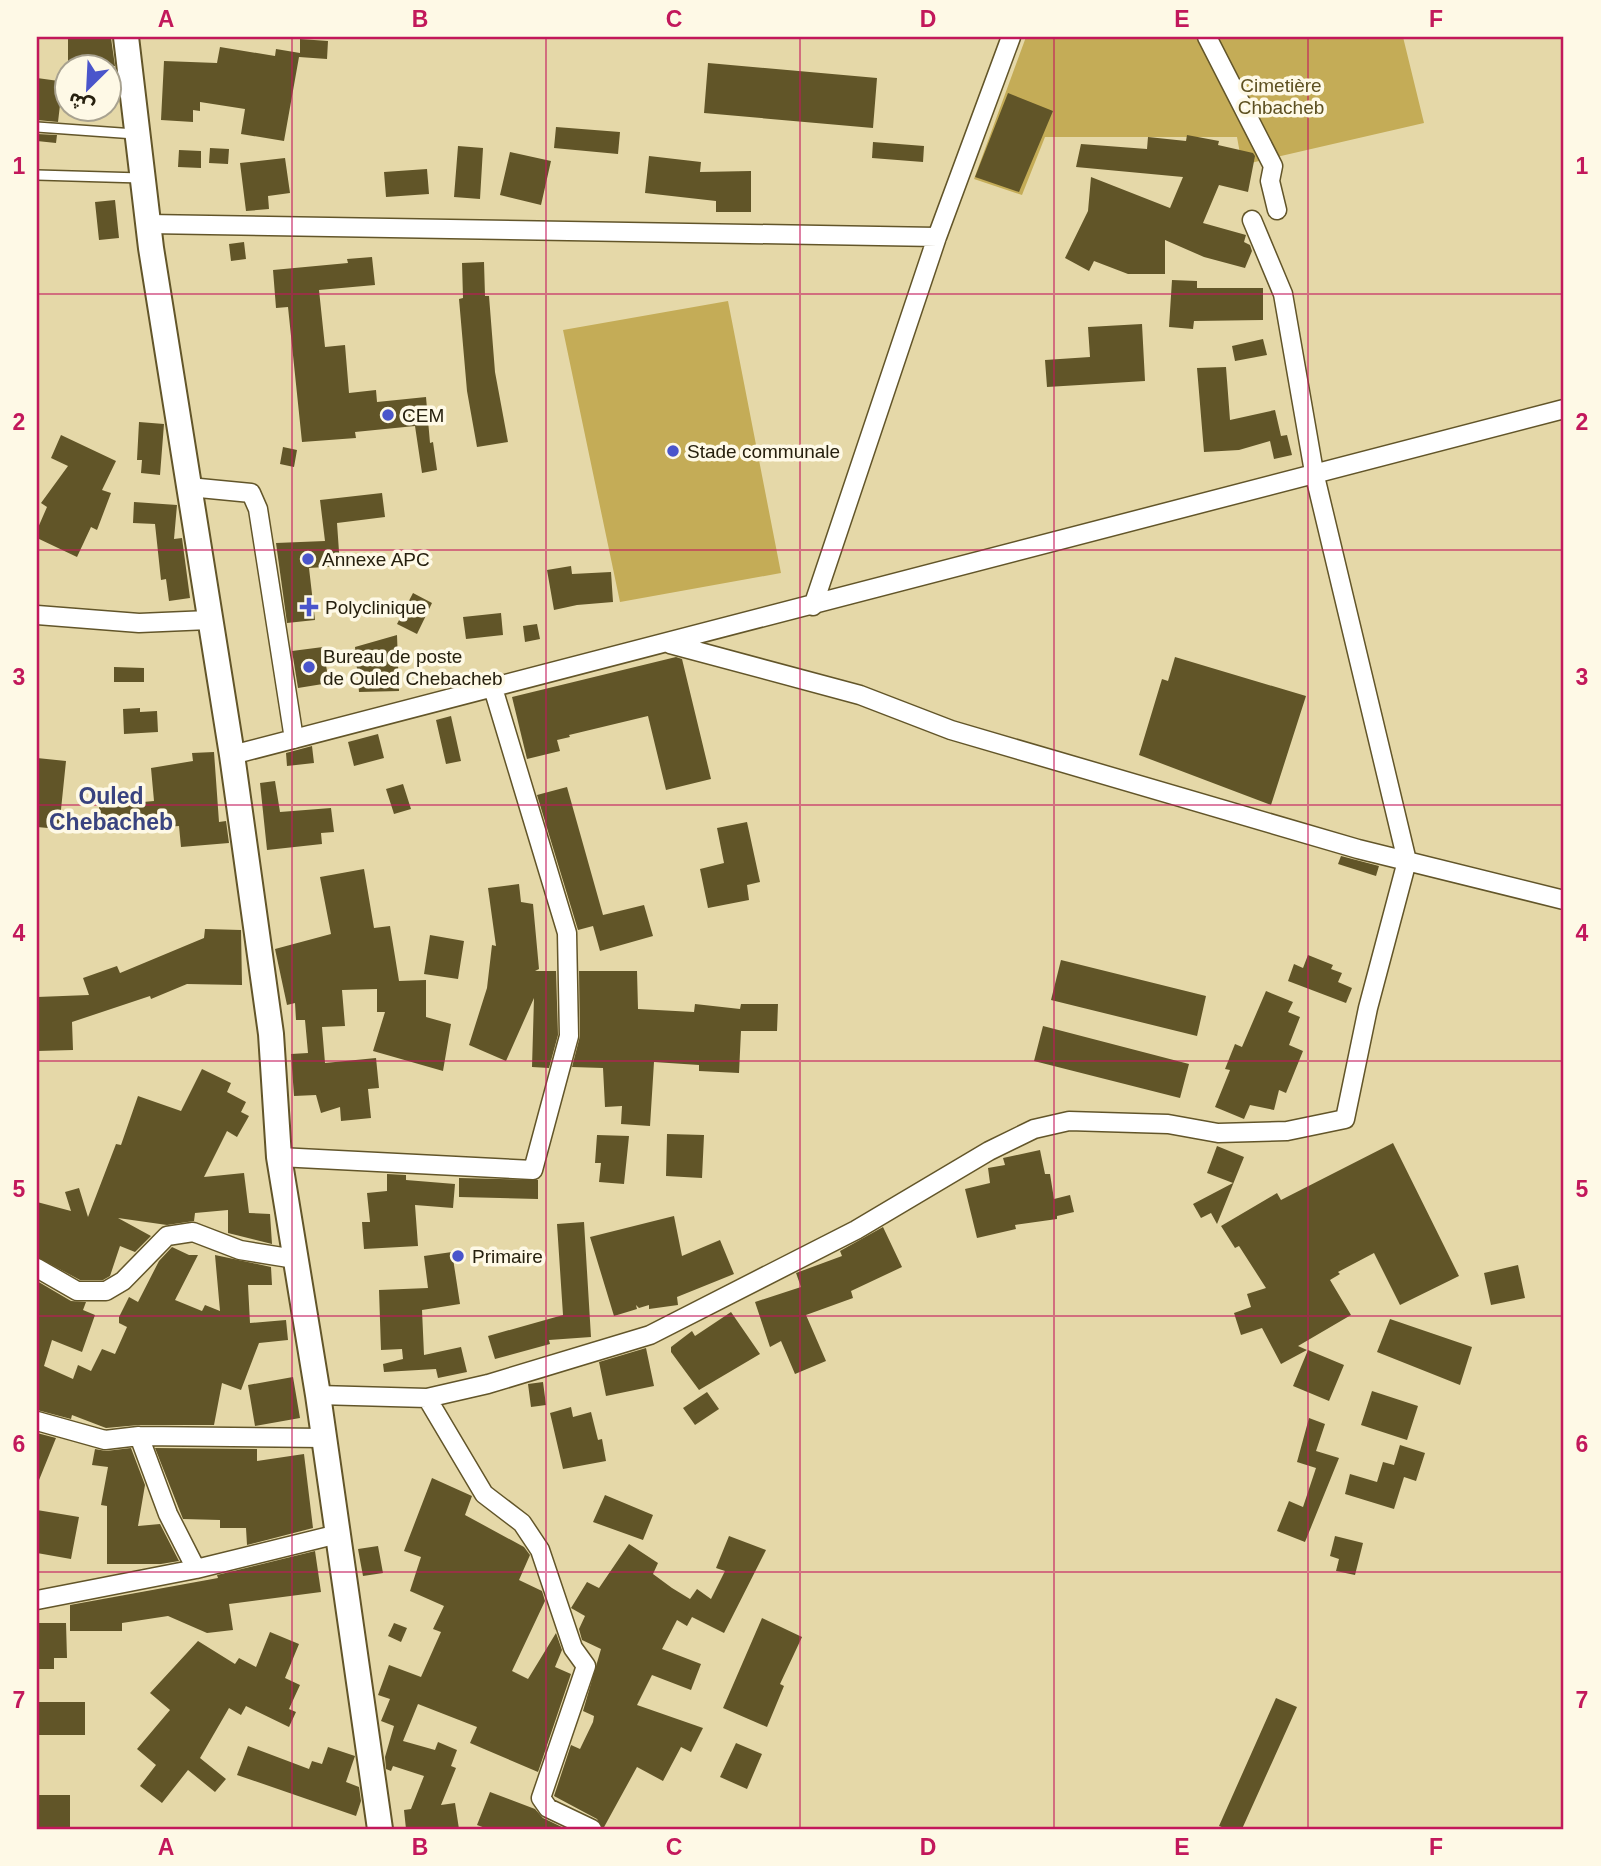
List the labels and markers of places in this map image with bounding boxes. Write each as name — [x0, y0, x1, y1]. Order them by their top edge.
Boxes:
place label: CEM — [402, 405, 444, 426]
marker: CEM — [380, 407, 396, 423]
place label: Stade communale — [687, 441, 840, 462]
marker: Stade communale — [665, 443, 681, 459]
place label: Annexe APC — [322, 549, 430, 570]
marker: Annexe APC — [300, 551, 316, 567]
marker: Polyclinique — [299, 597, 319, 617]
place label: Polyclinique — [325, 597, 426, 618]
place label: Bureau de poste de Ouled Chebacheb — [323, 646, 503, 689]
marker: Bureau de poste de Ouled Chebacheb — [301, 659, 317, 675]
place label: Primaire — [472, 1246, 543, 1267]
marker: Primaire — [450, 1248, 466, 1264]

